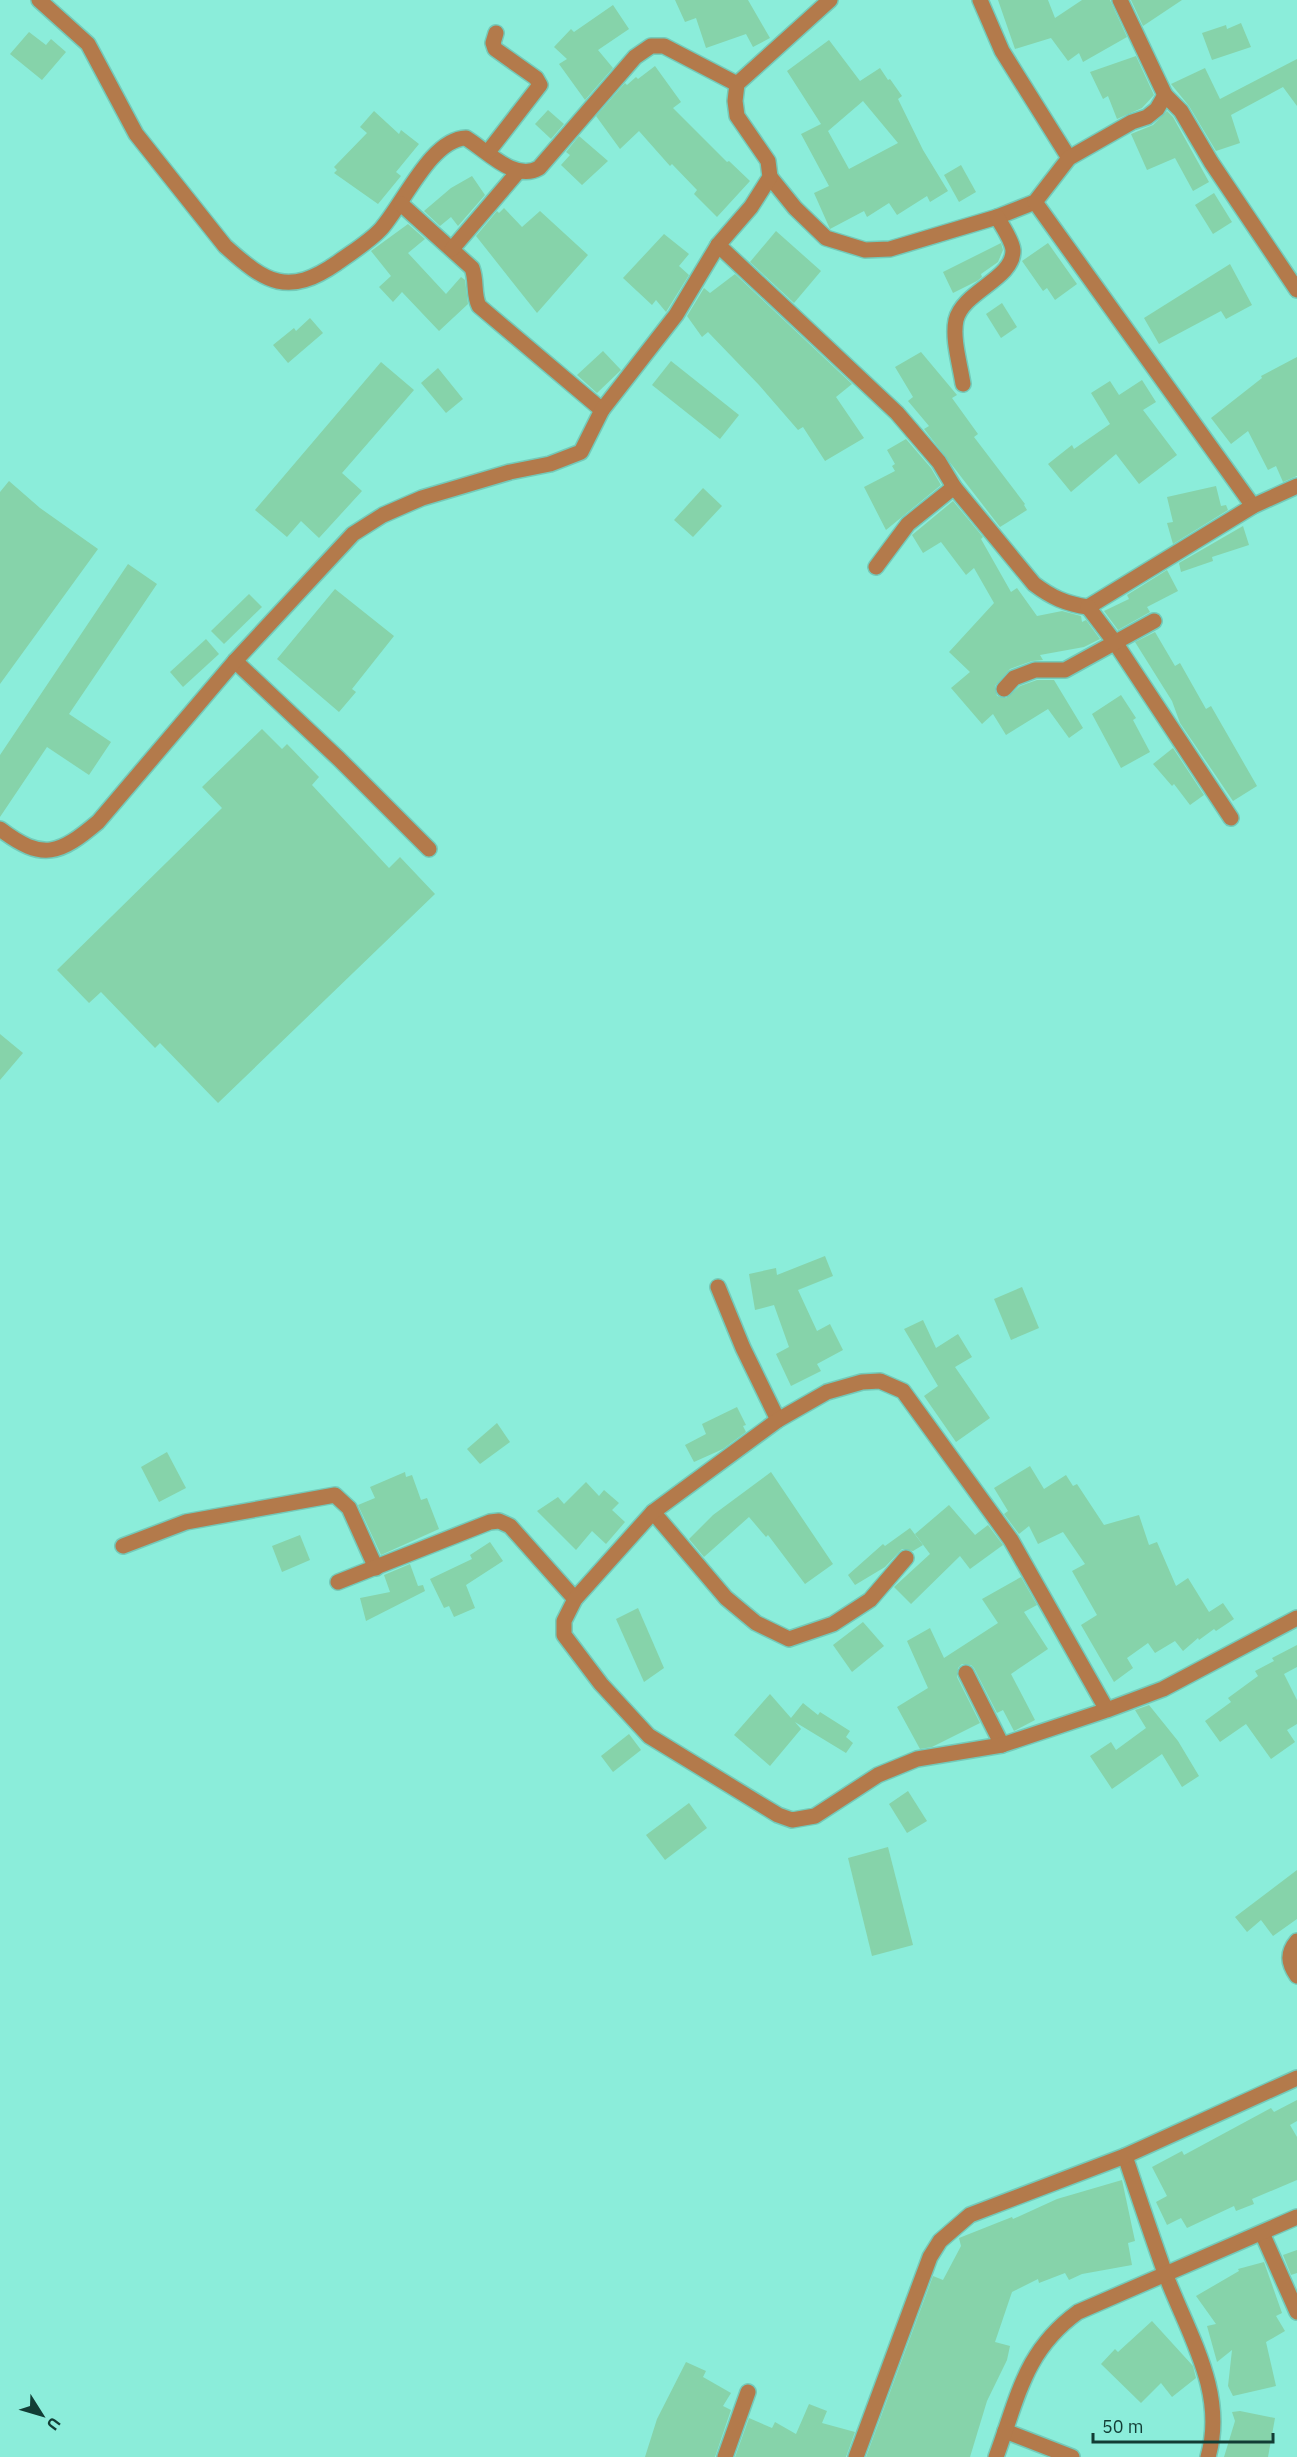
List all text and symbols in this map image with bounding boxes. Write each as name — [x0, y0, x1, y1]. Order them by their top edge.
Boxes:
north arrow — [12, 2385, 72, 2445]
scale bar — [1093, 2406, 1273, 2444]
text: U — [43, 2414, 65, 2434]
text: 50 m — [1102, 2415, 1144, 2438]

